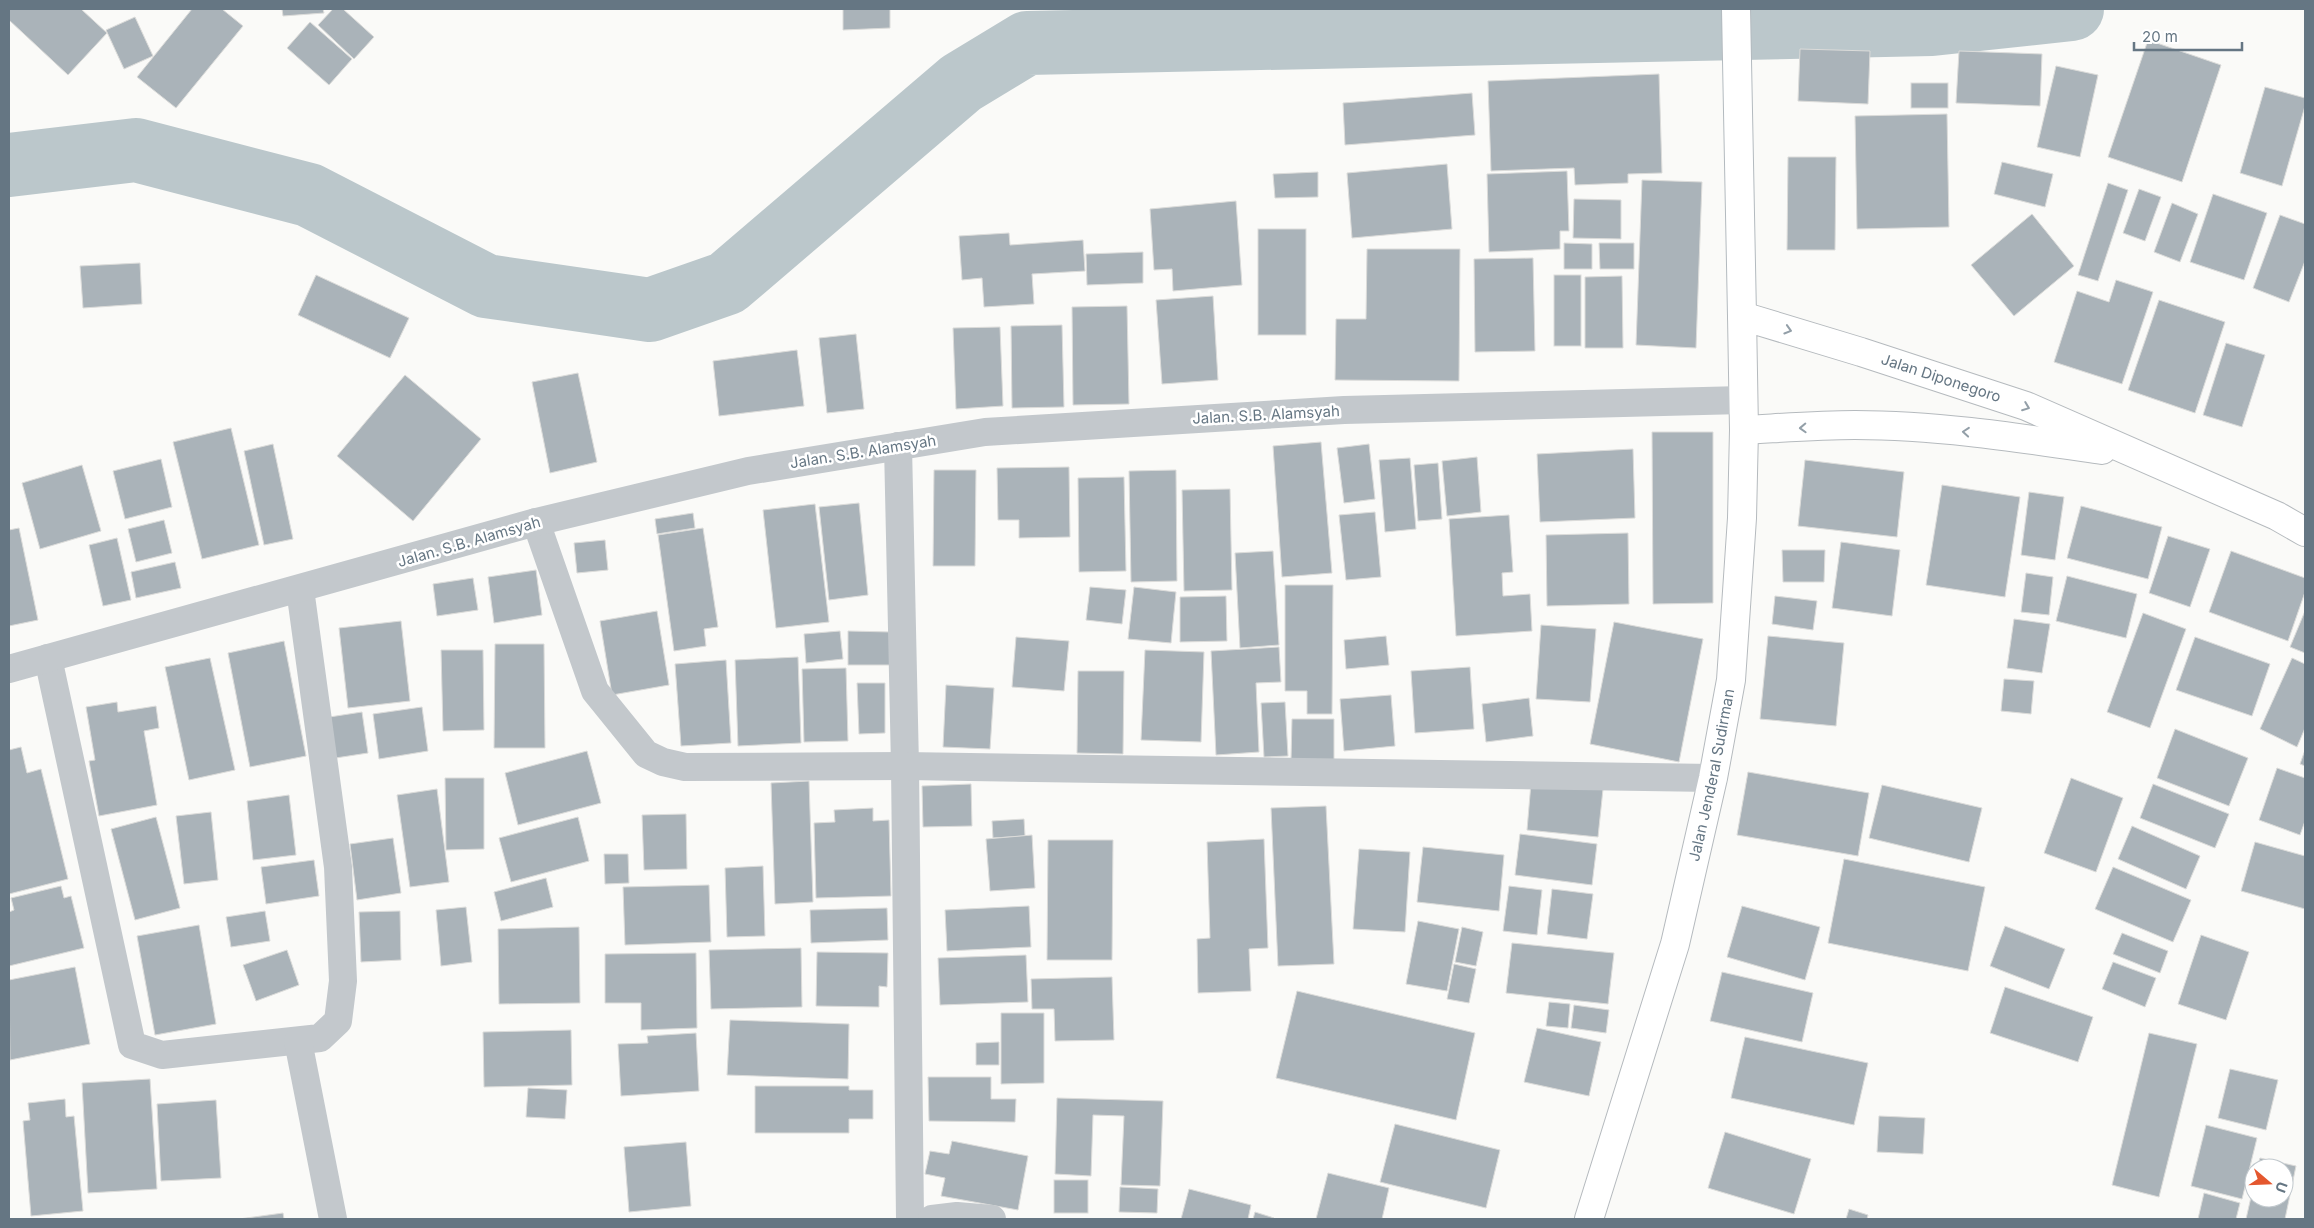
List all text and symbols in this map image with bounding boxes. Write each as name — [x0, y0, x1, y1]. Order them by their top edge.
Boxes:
scale bar — [2134, 20, 2242, 52]
text: 20 m — [2142, 27, 2178, 46]
one-way arrow — [1784, 324, 1792, 334]
street label: Jalan Diponegoro — [1879, 349, 2004, 406]
street label: Jalan. S.B. Alamsyah — [1192, 401, 1340, 428]
one-way arrow — [2021, 401, 2030, 411]
one-way arrow — [1799, 422, 1807, 433]
one-way arrow — [1961, 427, 1969, 438]
street label: Jalan. S.B. Alamsyah — [788, 431, 937, 472]
street label: Jalan. S.B. Alamsyah — [395, 512, 543, 571]
street label: Jalan Jenderal Sudirman — [1684, 687, 1738, 863]
north arrow — [2244, 1158, 2294, 1208]
text: U — [2272, 1180, 2291, 1195]

